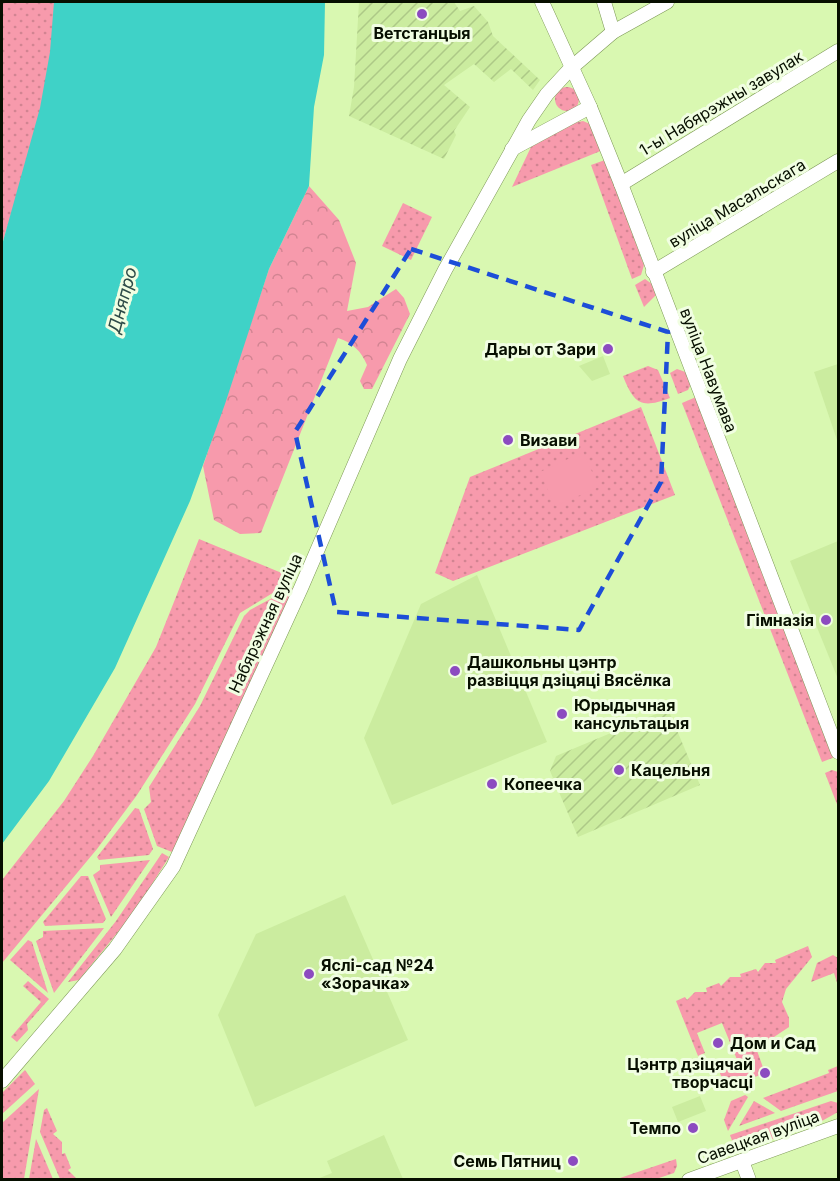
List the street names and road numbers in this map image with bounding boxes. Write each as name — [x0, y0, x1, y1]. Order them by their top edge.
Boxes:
street label: 1-ы Набярэжны завулак — [635, 46, 807, 160]
street label: вуліца Масальскага — [665, 154, 809, 252]
street label: вуліца Навумава — [676, 305, 742, 435]
street label: Набярэжная вуліца — [224, 550, 306, 696]
street label: Савецкая вуліца — [694, 1106, 822, 1168]

